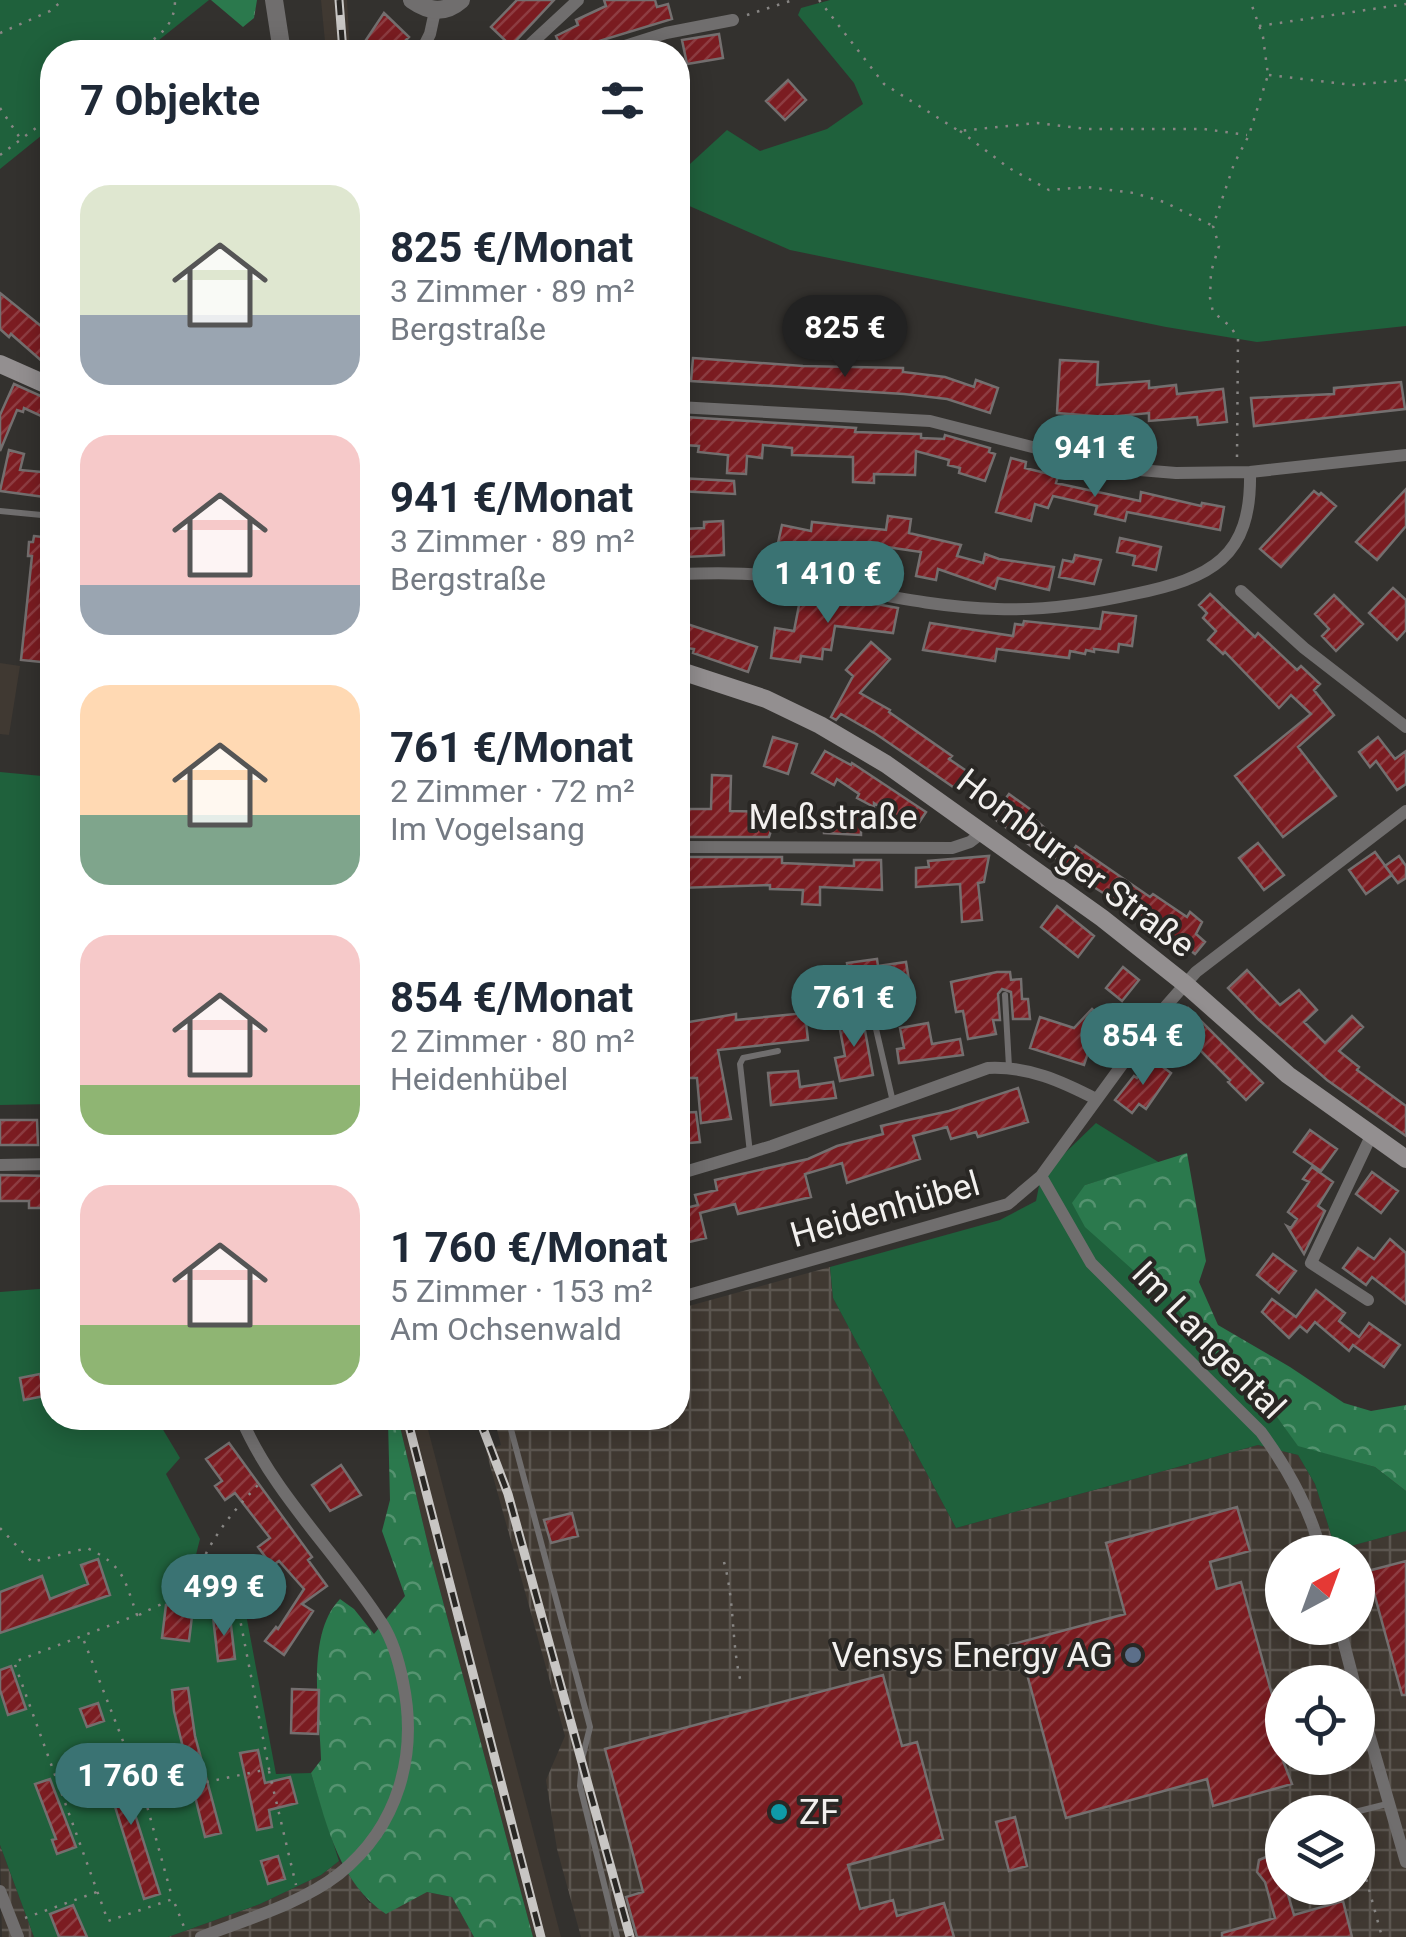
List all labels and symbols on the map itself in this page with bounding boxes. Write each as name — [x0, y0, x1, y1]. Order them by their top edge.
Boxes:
pin: 825 € — [775, 295, 915, 380]
pin: 941 € — [1025, 415, 1165, 500]
pin: 1 410 € — [736, 541, 920, 626]
street label: Homburger Straße — [949, 761, 1203, 966]
street label: Meßstraße — [748, 797, 918, 838]
pin: 761 € — [784, 965, 924, 1050]
pin: 854 € — [1073, 1003, 1213, 1088]
street label: Heidenhübel — [786, 1163, 984, 1256]
street label: Im Langental — [1124, 1253, 1294, 1427]
north arrow — [1265, 1535, 1375, 1645]
pin: 499 € — [154, 1554, 294, 1639]
place label: Vensys Energy AG — [832, 1635, 1113, 1676]
marker: Vensys Energy AG — [1122, 1644, 1144, 1666]
pin: 1 760 € — [39, 1743, 223, 1828]
place label: ZF — [799, 1792, 839, 1833]
marker: ZF — [768, 1801, 790, 1823]

